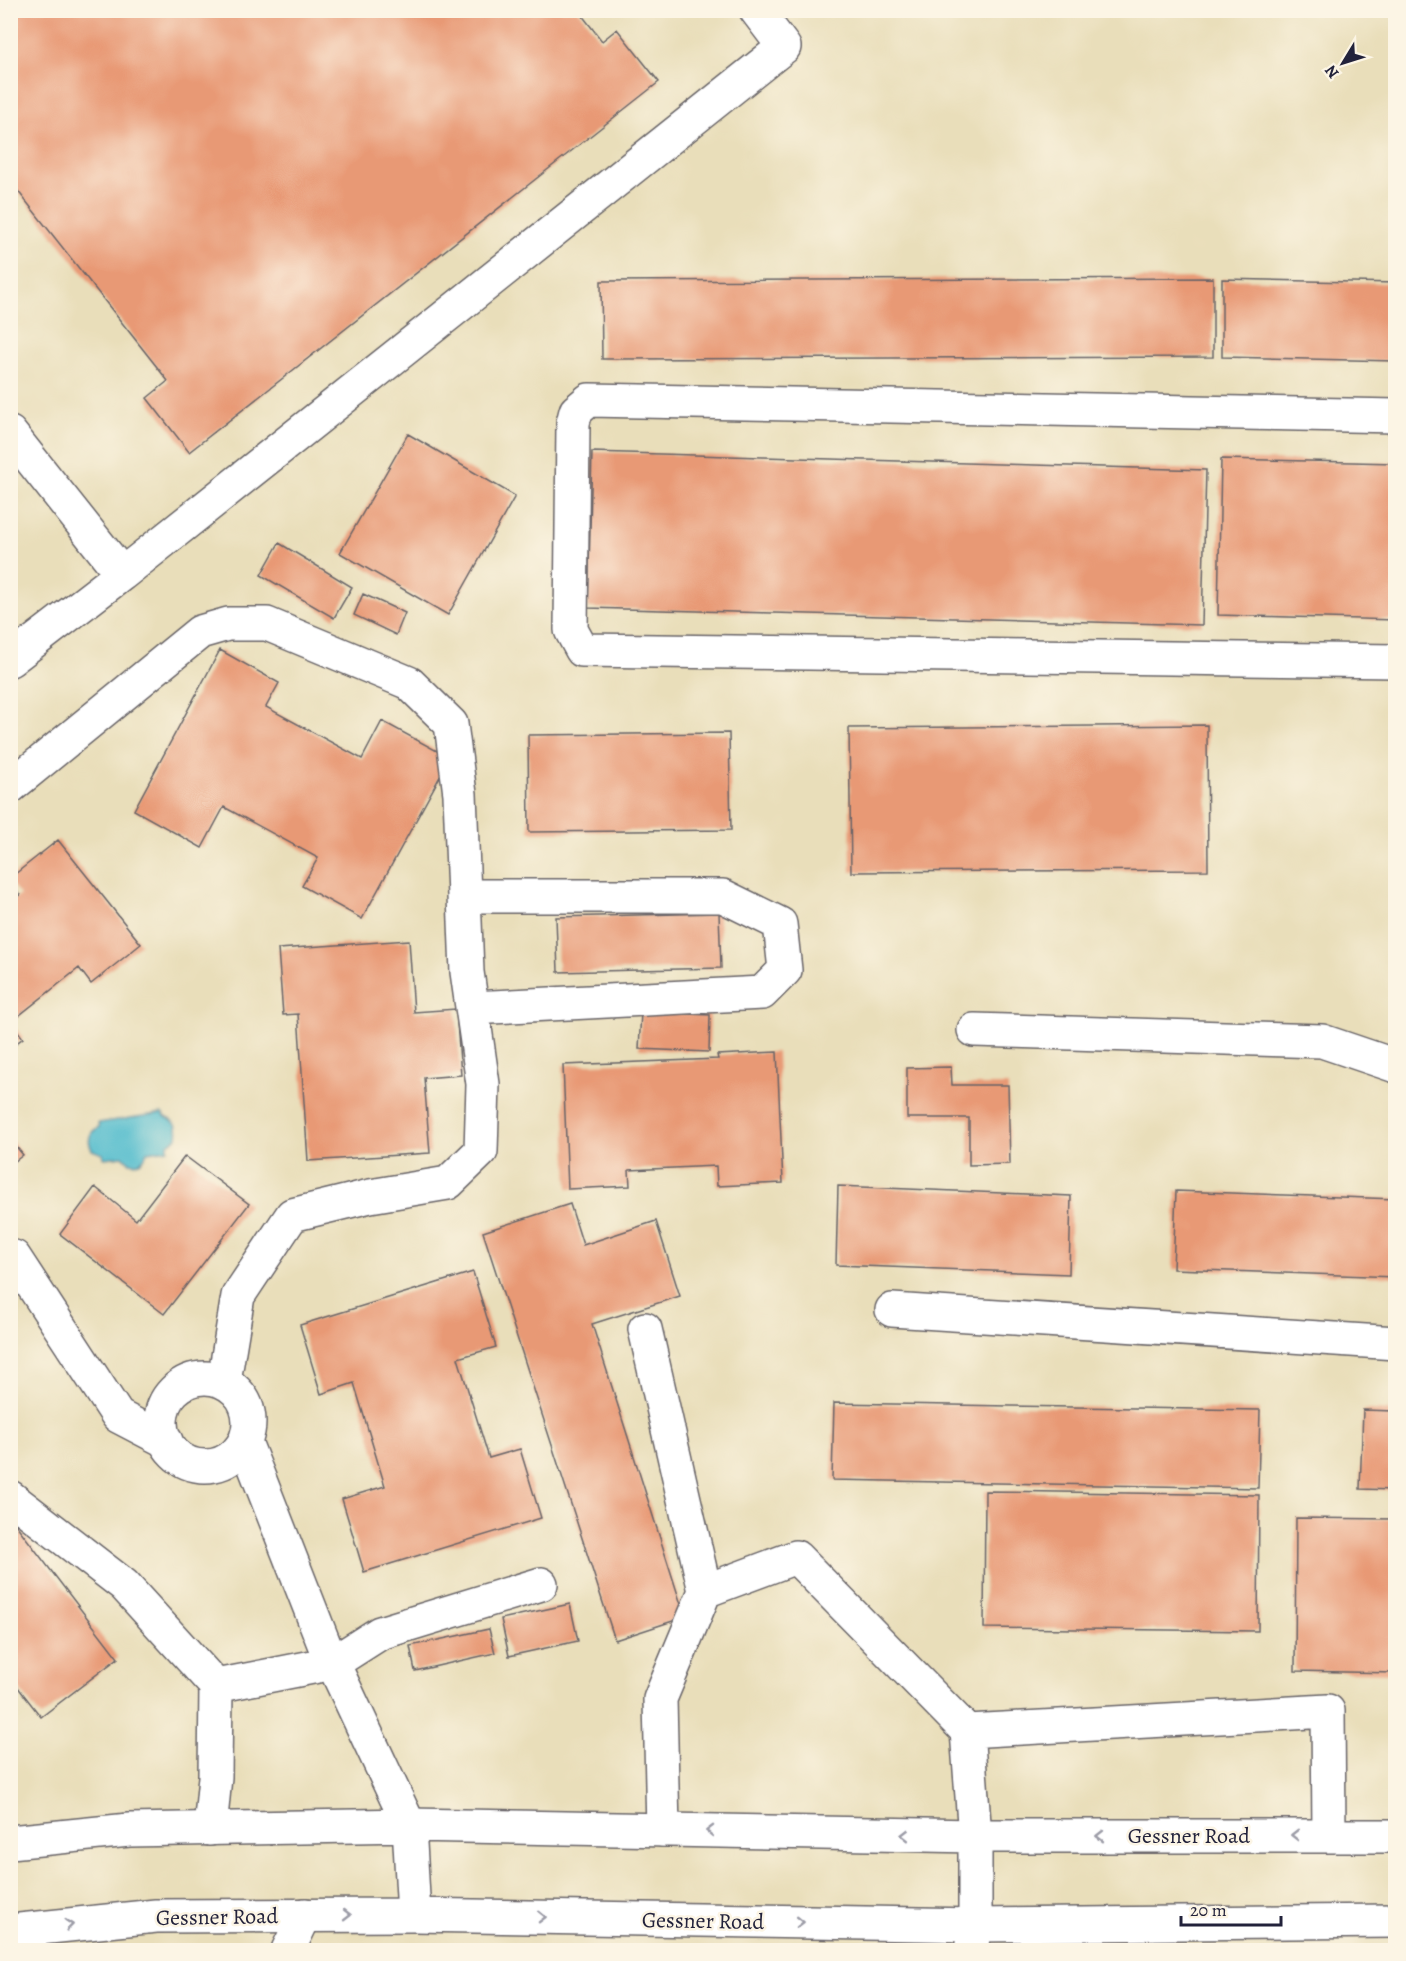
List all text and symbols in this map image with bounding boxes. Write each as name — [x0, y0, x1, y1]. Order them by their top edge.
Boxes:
north arrow — [1313, 33, 1373, 93]
text: N — [1319, 60, 1344, 83]
street label: Gessner Road — [1128, 1821, 1250, 1851]
one-way arrow — [706, 1825, 715, 1837]
one-way arrow — [901, 1829, 910, 1841]
one-way arrow — [1291, 1829, 1300, 1841]
one-way arrow — [1096, 1830, 1105, 1842]
scale bar — [1181, 1889, 1282, 1927]
text: 20 m — [1190, 1898, 1227, 1922]
street label: Gessner Road — [156, 1901, 279, 1933]
street label: Gessner Road — [642, 1905, 765, 1937]
one-way arrow — [343, 1909, 352, 1921]
one-way arrow — [538, 1911, 547, 1923]
one-way arrow — [796, 1915, 805, 1928]
one-way arrow — [64, 1919, 73, 1932]

